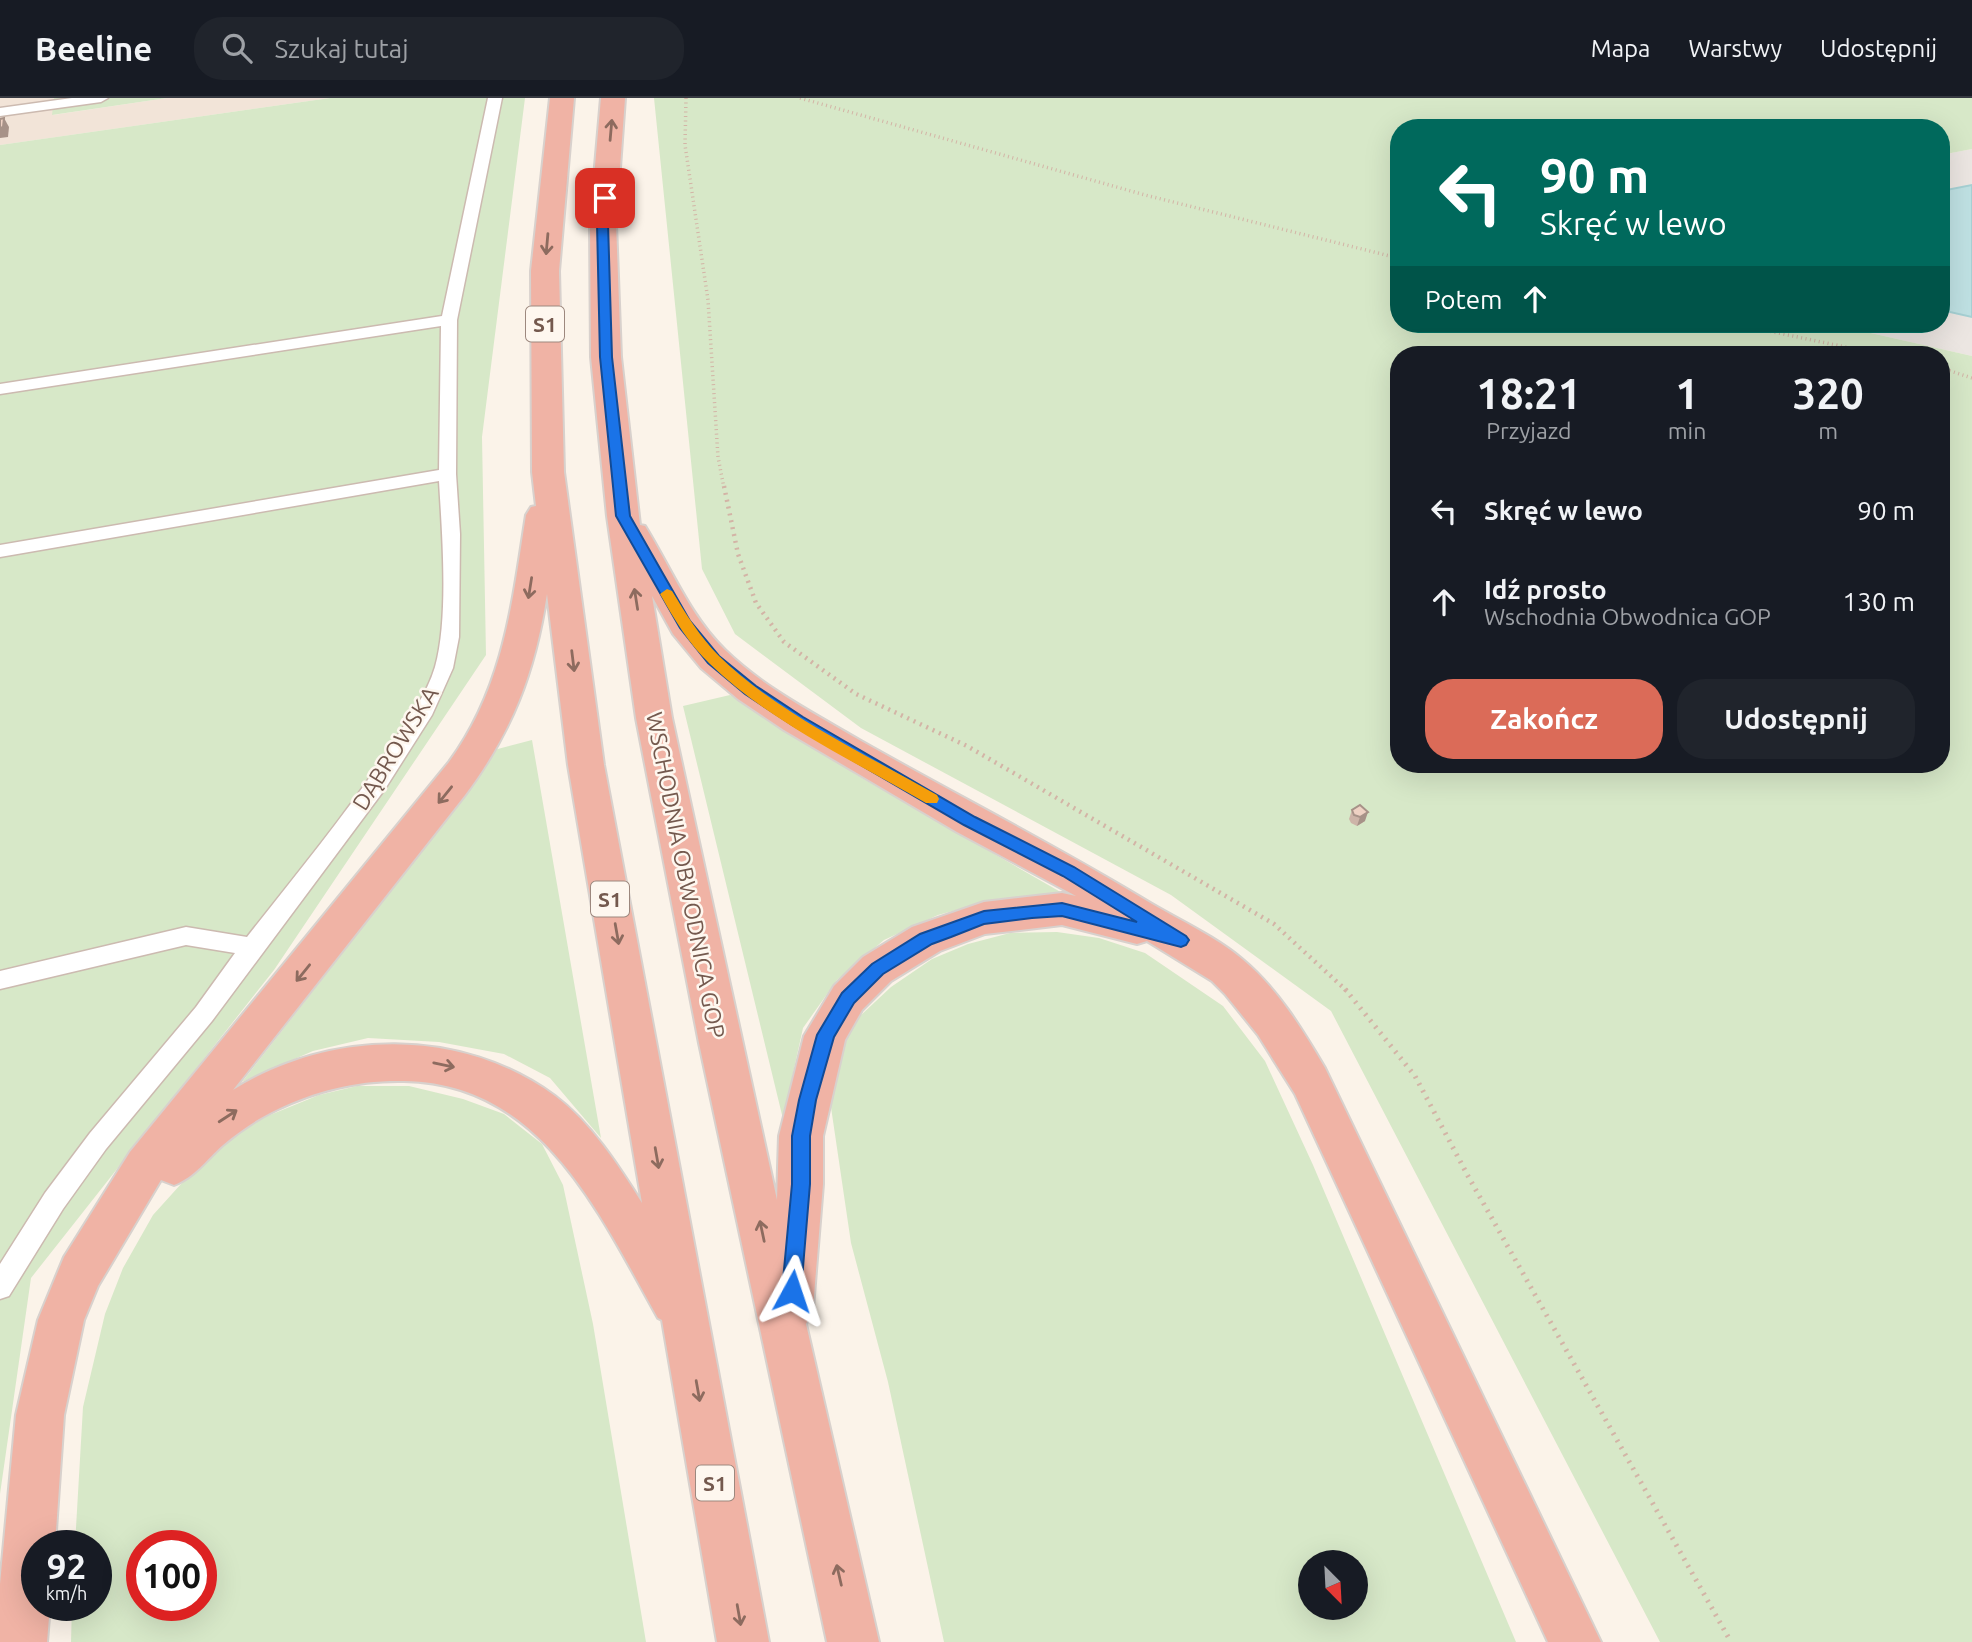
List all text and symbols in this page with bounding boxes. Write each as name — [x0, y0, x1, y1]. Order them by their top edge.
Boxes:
search box — [194, 17, 684, 80]
icon: search — [218, 29, 256, 67]
text: Beeline — [35, 30, 152, 67]
text: Szukaj tutaj — [274, 34, 408, 63]
text: Mapa — [1591, 35, 1650, 62]
text: Warstwy — [1688, 35, 1782, 62]
text: Udostępnij — [1820, 35, 1937, 62]
one-way arrow — [605, 120, 618, 142]
icon: left — [1425, 147, 1516, 238]
text: 90 m — [1540, 147, 1649, 202]
pin — [575, 168, 635, 228]
icon: arrive — [586, 179, 624, 217]
text: Skręć w lewo — [1540, 205, 1727, 241]
one-way arrow — [540, 232, 553, 255]
icon: ahead — [1516, 280, 1554, 318]
text: Potem — [1425, 285, 1502, 314]
road number: S1 — [526, 306, 564, 342]
text: 18:21 — [1476, 370, 1581, 417]
text: 1 — [1675, 370, 1699, 417]
text: 320 — [1793, 370, 1864, 417]
text: Przyjazd — [1486, 418, 1572, 443]
text: min — [1668, 418, 1706, 443]
text: m — [1818, 418, 1838, 443]
icon: left — [1425, 492, 1463, 530]
text: Skręć w lewo — [1484, 496, 1643, 525]
text: 90 m — [1857, 496, 1915, 525]
text: Idź prosto — [1484, 575, 1607, 604]
one-way arrow — [524, 576, 537, 599]
icon: ahead — [1425, 583, 1463, 621]
text: 130 m — [1843, 587, 1915, 616]
one-way arrow — [629, 589, 642, 611]
text: Wschodnia Obwodnica GOP — [1484, 604, 1771, 629]
one-way arrow — [566, 649, 579, 672]
button: Zakończ — [1425, 679, 1663, 759]
button: Udostępnij — [1677, 679, 1915, 759]
street label: DĄBROWSKA — [347, 682, 443, 814]
street label: WSCHODNIA OBWODNICA GOP — [642, 710, 730, 1040]
one-way arrow — [437, 785, 452, 803]
road number: S1 — [591, 882, 629, 916]
one-way arrow — [610, 922, 624, 945]
one-way arrow — [295, 963, 310, 981]
one-way arrow — [432, 1059, 455, 1072]
one-way arrow — [218, 1109, 237, 1123]
one-way arrow — [651, 1146, 664, 1169]
one-way arrow — [754, 1220, 768, 1243]
position arrow — [755, 1254, 829, 1328]
one-way arrow — [692, 1379, 706, 1402]
road number: S1 — [696, 1466, 734, 1500]
speed limit sign: 100 — [126, 1530, 217, 1621]
text: 92 — [47, 1546, 86, 1586]
north arrow — [1298, 1550, 1368, 1620]
map controls — [1298, 1550, 1368, 1620]
one-way arrow — [831, 1564, 845, 1587]
text: km/h — [46, 1583, 87, 1603]
one-way arrow — [732, 1603, 746, 1626]

